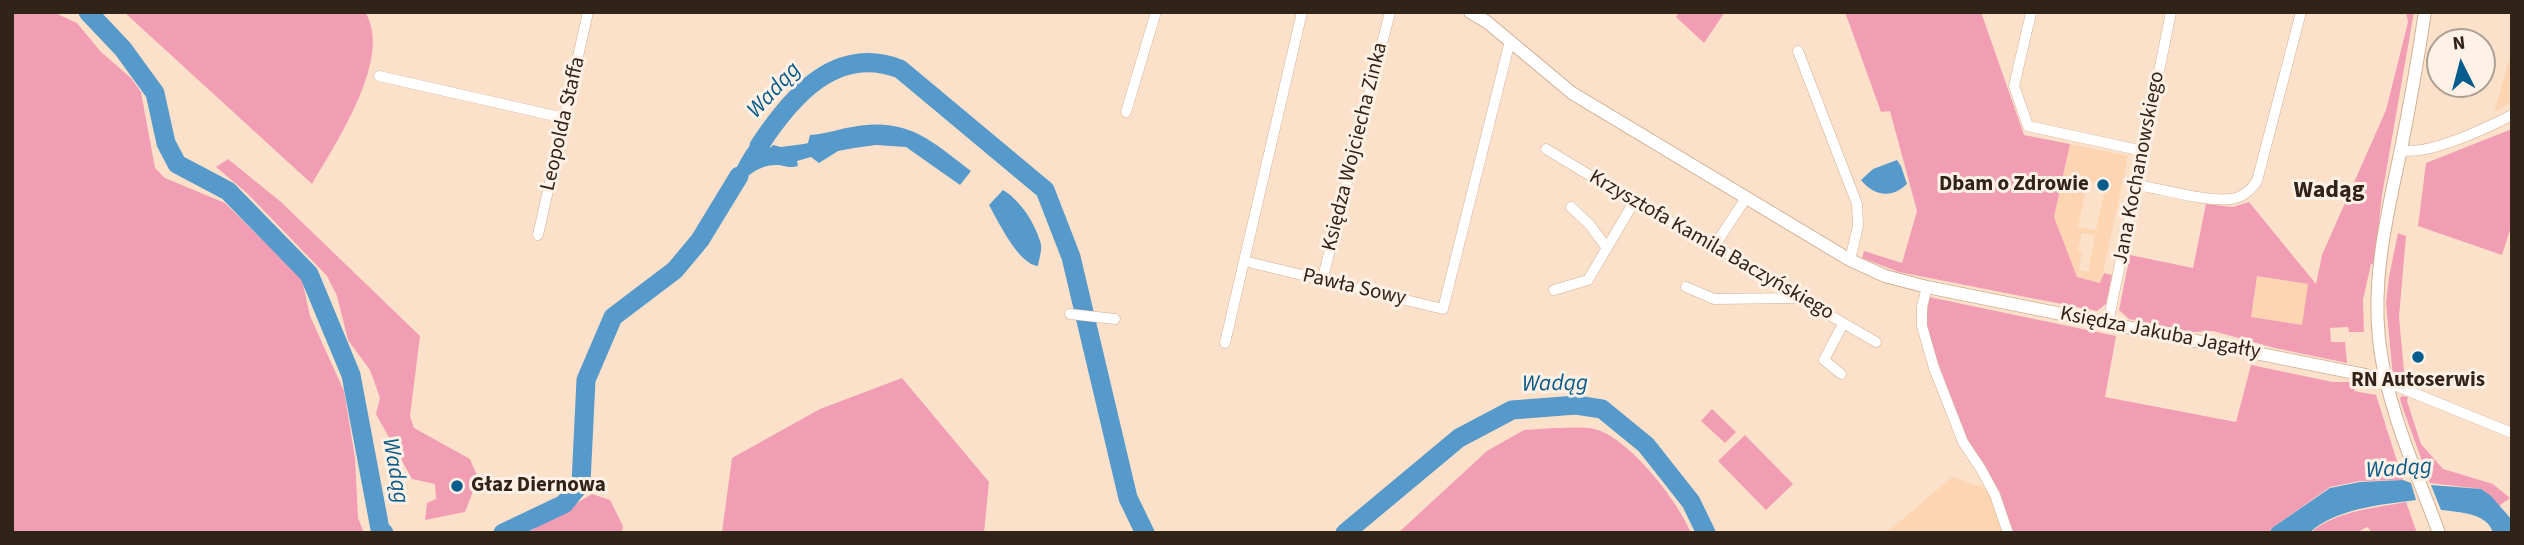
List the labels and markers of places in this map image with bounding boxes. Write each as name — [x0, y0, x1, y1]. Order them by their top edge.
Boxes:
place label: Dbam o Zdrowie — [1939, 172, 2089, 198]
marker: Dbam o Zdrowie — [2095, 177, 2111, 193]
marker: RN Autoserwis — [2410, 349, 2426, 365]
place label: RN Autoserwis — [2351, 368, 2485, 394]
place label: Głaz Diernowa — [471, 473, 606, 499]
marker: Głaz Diernowa — [449, 478, 465, 494]

